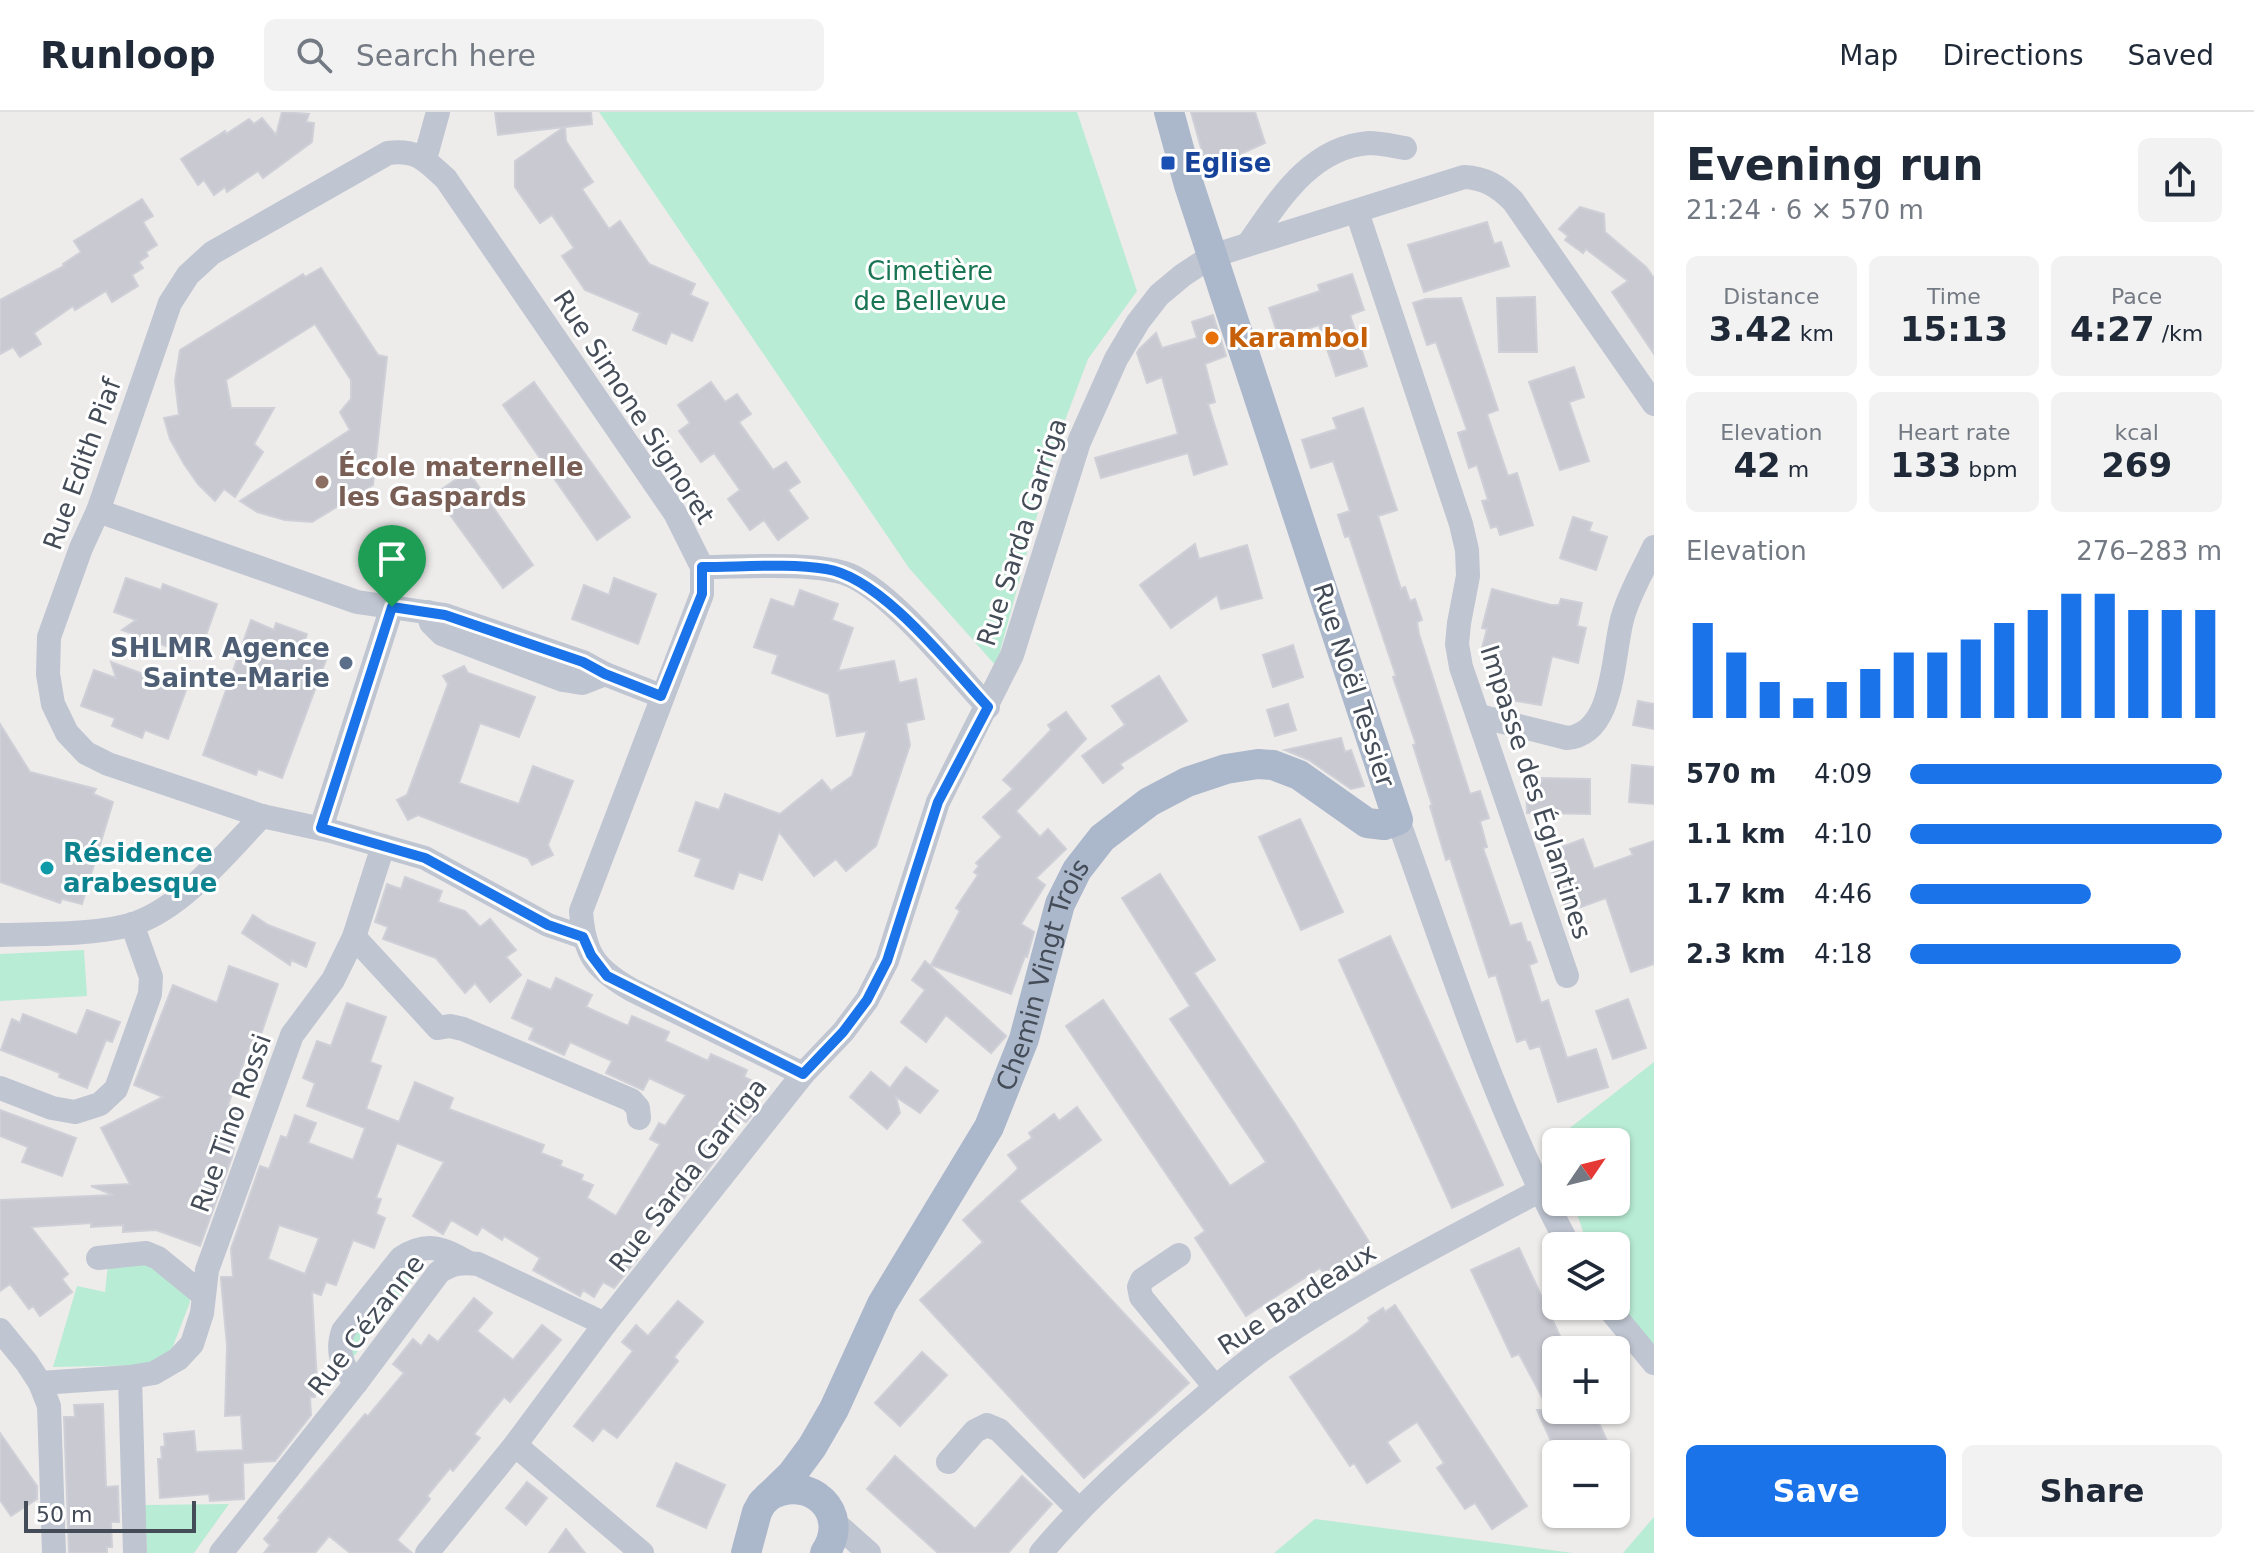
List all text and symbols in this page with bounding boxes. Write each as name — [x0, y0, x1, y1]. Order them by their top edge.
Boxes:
search box — [264, 19, 824, 91]
text: Runloop — [40, 33, 216, 77]
icon: search — [292, 33, 336, 77]
text: Search here — [356, 38, 536, 73]
text: Map — [1839, 39, 1898, 72]
text: Directions — [1942, 39, 2083, 72]
text: Saved — [2127, 39, 2214, 72]
button: share — [2138, 138, 2222, 222]
text: Evening run — [1686, 139, 1983, 190]
place label: Eglise — [1184, 148, 1271, 178]
marker: Eglise — [1159, 154, 1177, 172]
text: 21:24 · 6 × 570 m — [1686, 195, 1924, 225]
park label: Cimetière de Bellevue — [854, 256, 1006, 316]
text: Distance — [1723, 284, 1819, 309]
text: Time — [1927, 284, 1981, 309]
text: Pace — [2111, 284, 2162, 309]
street label: Rue Simone Signoret — [547, 285, 721, 529]
text: 3.42 — [1709, 309, 1793, 349]
text: 15:13 — [1900, 309, 2008, 349]
text: 4:27 — [2070, 309, 2155, 349]
text: km — [1793, 321, 1834, 346]
text: /km — [2155, 321, 2203, 346]
place label: Karambol — [1228, 323, 1369, 353]
marker: Karambol — [1203, 329, 1221, 347]
street label: Rue Edith Piaf — [37, 373, 127, 554]
street label: Rue Sarda Garriga — [971, 414, 1073, 650]
text: Elevation — [1720, 420, 1822, 445]
text: Heart rate — [1898, 420, 2010, 445]
text: kcal — [2114, 420, 2159, 445]
text: 42 — [1733, 445, 1781, 485]
text: 133 — [1890, 445, 1961, 485]
text: 269 — [2101, 445, 2172, 485]
place label: École maternelle les Gaspards — [338, 451, 584, 512]
text: m — [1781, 457, 1809, 482]
text: bpm — [1961, 457, 2018, 482]
marker: École maternelle les Gaspards — [313, 473, 331, 491]
pin — [358, 525, 426, 607]
text: Elevation — [1686, 536, 1807, 566]
text: 276–283 m — [2076, 536, 2222, 566]
icon: arrive — [370, 537, 414, 581]
street label: Rue Noël Tessier — [1307, 579, 1401, 791]
place label: SHLMR Agence Sainte-Marie — [110, 633, 330, 693]
street label: Impasse des Églantines — [1474, 641, 1599, 943]
marker: SHLMR Agence Sainte-Marie — [337, 654, 355, 672]
text: 570 m — [1686, 759, 1776, 789]
text: 4:09 — [1814, 759, 1872, 789]
text: 1.1 km — [1686, 819, 1786, 849]
text: 4:10 — [1814, 819, 1872, 849]
place label: Résidence arabesque — [63, 838, 217, 898]
street label: Chemin Vingt Trois — [990, 852, 1095, 1095]
marker: Résidence arabesque — [38, 859, 56, 877]
text: 1.7 km — [1686, 879, 1786, 909]
text: 4:46 — [1814, 879, 1872, 909]
text: 2.3 km — [1686, 939, 1786, 969]
text: 4:18 — [1814, 939, 1872, 969]
street label: Rue Tino Rossi — [185, 1030, 277, 1216]
street label: Rue Sarda Garriga — [603, 1072, 773, 1278]
north arrow — [1542, 1128, 1630, 1216]
map controls — [1542, 1128, 1630, 1528]
button: layers — [1542, 1232, 1630, 1320]
street label: Rue Bardeaux — [1213, 1237, 1381, 1361]
street label: Rue Cézanne — [302, 1249, 430, 1401]
button: + — [1542, 1336, 1630, 1424]
button: − — [1542, 1440, 1630, 1528]
button: Save — [1686, 1445, 1946, 1537]
button: Share — [1962, 1445, 2222, 1537]
scale bar — [24, 1497, 196, 1533]
text: 50 m — [36, 1502, 92, 1527]

